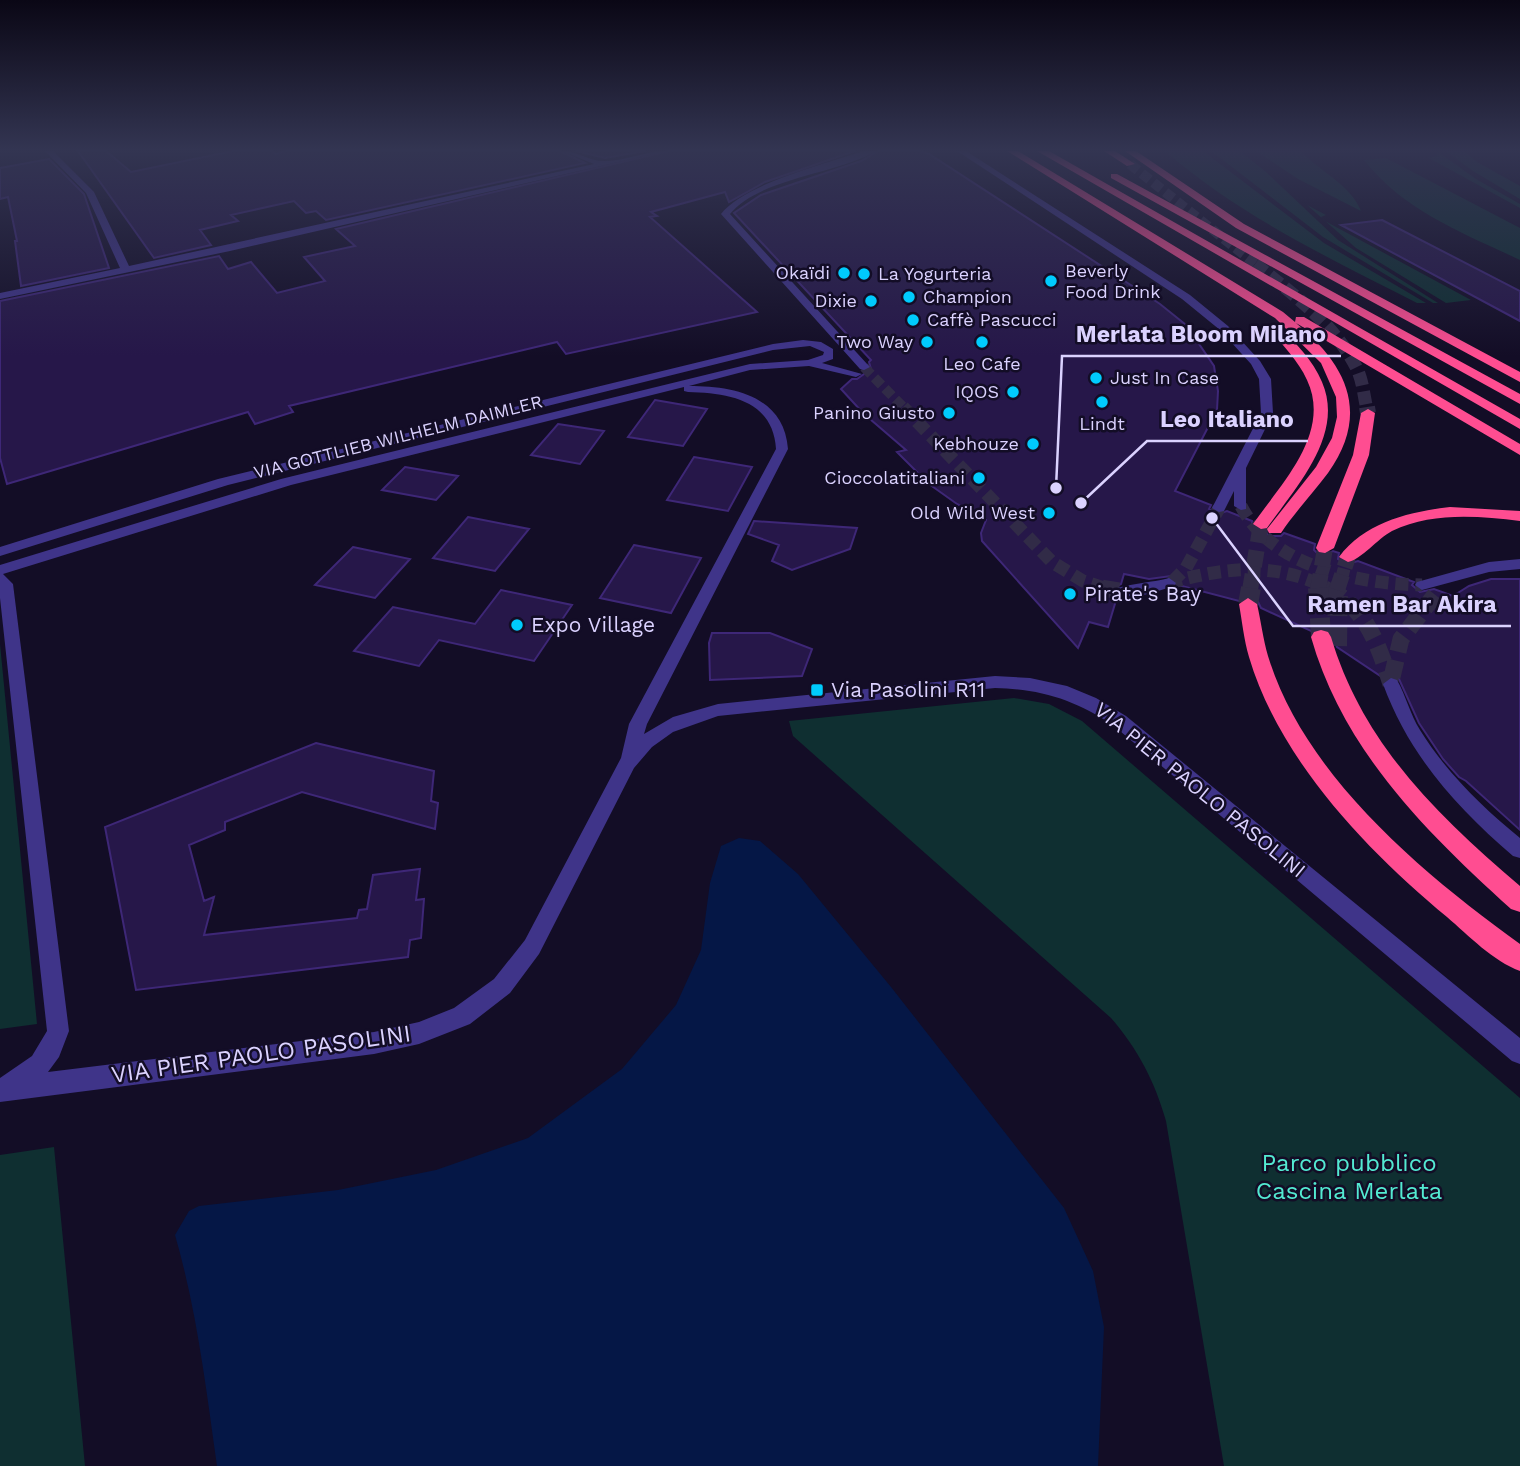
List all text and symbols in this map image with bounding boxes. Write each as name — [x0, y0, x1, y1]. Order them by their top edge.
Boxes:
place label: Beverly Food Drink — [1065, 260, 1160, 302]
place label: Okaïdi — [776, 262, 830, 283]
place label: La Yogurteria — [878, 263, 991, 284]
marker: Okaïdi — [836, 265, 852, 281]
marker: La Yogurteria — [856, 266, 872, 282]
marker: Beverly Food Drink — [1043, 273, 1059, 289]
place label: Champion — [923, 286, 1012, 307]
marker: Champion — [901, 289, 917, 305]
place label: Dixie — [815, 290, 857, 311]
marker: Dixie — [863, 293, 879, 309]
place label: Caffè Pascucci — [927, 309, 1057, 330]
marker: Caffè Pascucci — [905, 312, 921, 328]
callout: Merlata Bloom Milano — [1062, 312, 1341, 356]
text: Merlata Bloom Milano — [1076, 321, 1326, 348]
place label: Two Way — [836, 331, 914, 352]
marker: Two Way — [919, 334, 935, 350]
marker: Leo Cafe — [974, 334, 990, 350]
place label: Leo Cafe — [943, 353, 1021, 374]
place label: Just In Case — [1110, 367, 1219, 388]
marker: Just In Case — [1088, 370, 1104, 386]
place label: IQOS — [955, 381, 999, 402]
marker: IQOS — [1005, 384, 1021, 400]
street label: VIA GOTTLIEB WILHELM DAIMLER — [251, 390, 544, 483]
marker: Lindt — [1094, 394, 1110, 410]
callout: Leo Italiano — [1147, 397, 1308, 441]
place label: Panino Giusto — [813, 402, 935, 423]
marker: Panino Giusto — [941, 405, 957, 421]
text: Leo Italiano — [1160, 406, 1294, 433]
place label: Lindt — [1079, 413, 1125, 434]
place label: Kebhouze — [933, 433, 1019, 454]
marker: Kebhouze — [1025, 436, 1041, 452]
place label: Cioccolatitaliani — [824, 467, 965, 488]
marker: Cioccolatitaliani — [971, 470, 987, 486]
place label: Old Wild West — [910, 502, 1035, 523]
marker: Old Wild West — [1041, 505, 1057, 521]
place label: Pirate's Bay — [1084, 581, 1202, 606]
callout: Ramen Bar Akira — [1293, 582, 1511, 626]
marker: Pirate's Bay — [1062, 586, 1078, 602]
text: Ramen Bar Akira — [1307, 591, 1497, 618]
place label: Expo Village — [531, 612, 655, 637]
marker: Expo Village — [509, 617, 525, 633]
place label: Via Pasolini R11 — [831, 677, 985, 702]
marker: Via Pasolini R11 — [809, 682, 825, 698]
street label: VIA PIER PAOLO PASOLINI — [1090, 697, 1311, 883]
street label: VIA PIER PAOLO PASOLINI — [109, 1019, 413, 1089]
park label: Parco pubblico Cascina Merlata — [1256, 1149, 1442, 1205]

